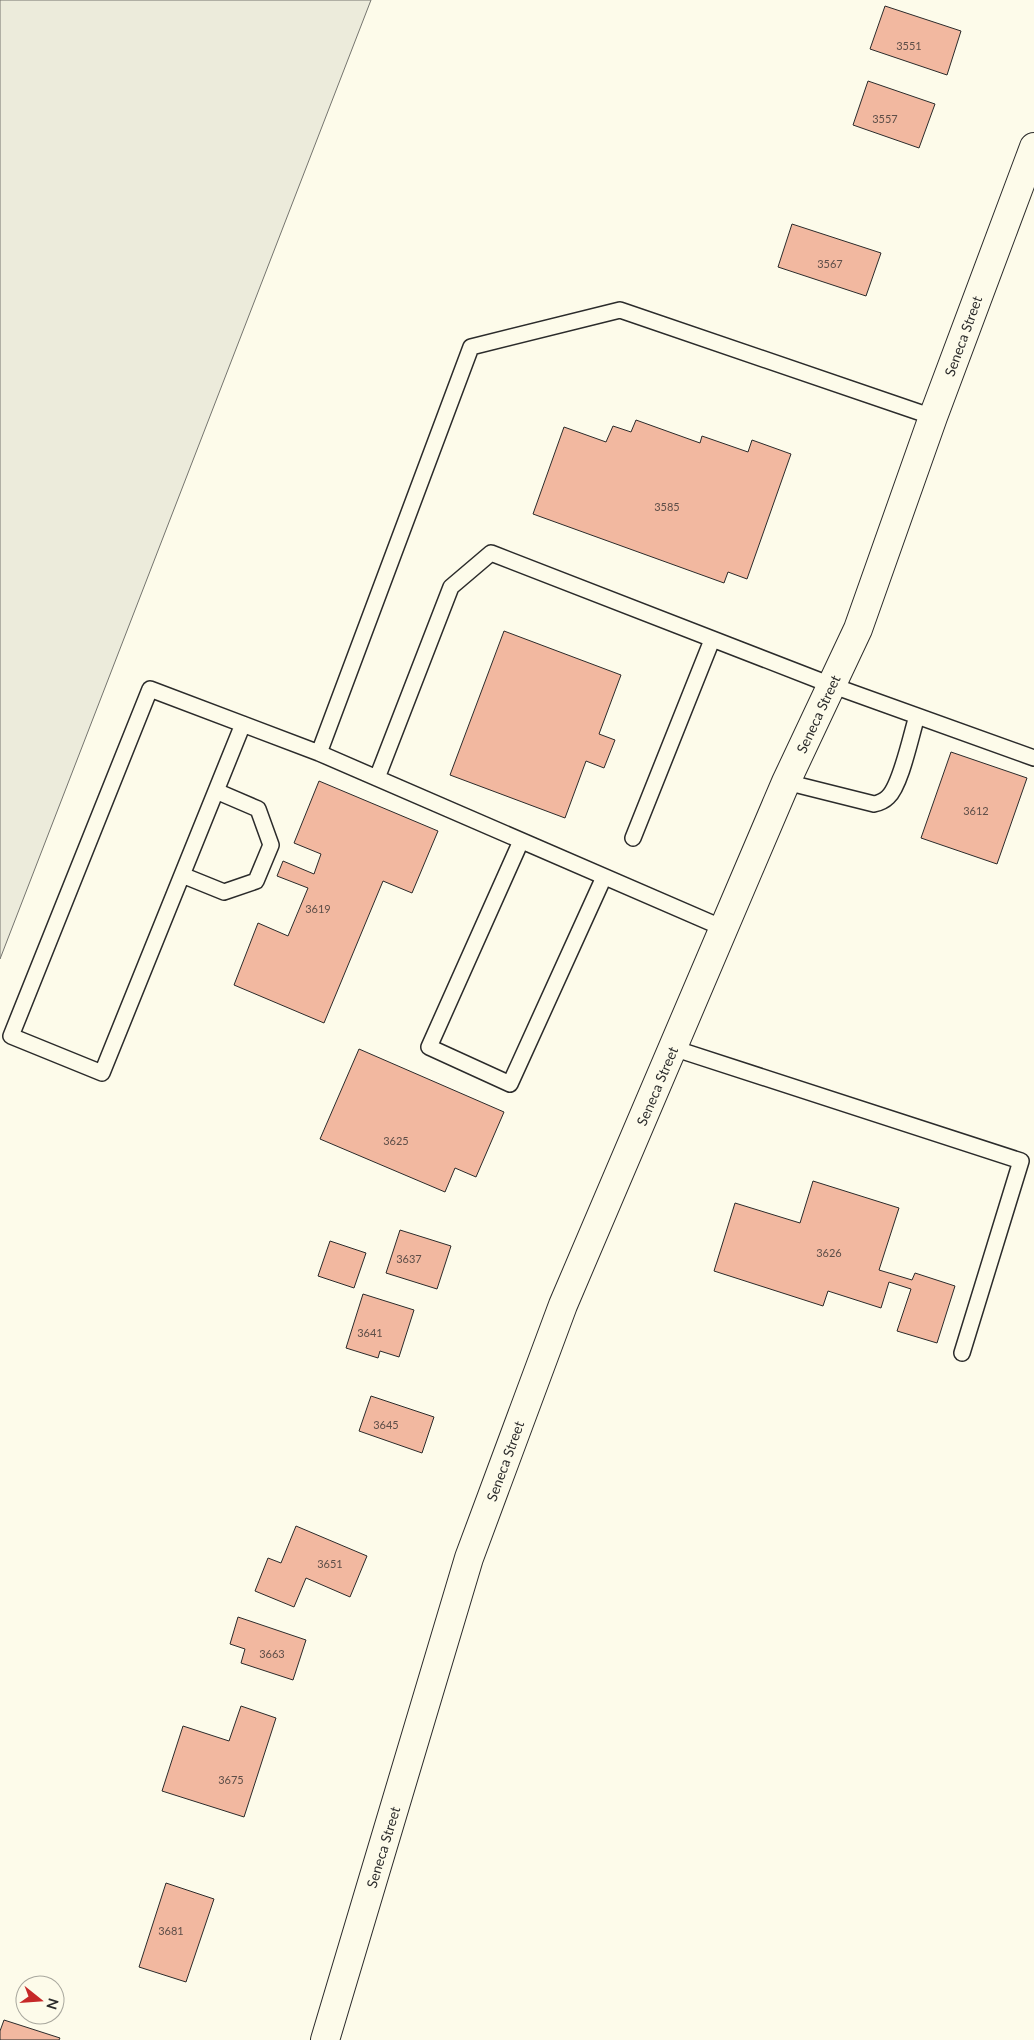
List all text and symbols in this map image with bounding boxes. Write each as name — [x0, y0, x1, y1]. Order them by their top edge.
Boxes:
house number: 3551 — [896, 39, 922, 52]
house number: 3557 — [872, 112, 898, 125]
house number: 3567 — [817, 257, 843, 270]
street label: Seneca Street — [941, 294, 985, 378]
house number: 3585 — [654, 500, 680, 513]
street label: Seneca Street — [792, 672, 844, 756]
house number: 3612 — [963, 804, 989, 817]
house number: 3619 — [305, 902, 331, 915]
street label: Seneca Street — [633, 1044, 681, 1128]
house number: 3625 — [383, 1134, 409, 1147]
house number: 3626 — [816, 1246, 842, 1259]
house number: 3637 — [396, 1252, 422, 1265]
house number: 3641 — [357, 1326, 383, 1339]
house number: 3645 — [373, 1418, 399, 1431]
street label: Seneca Street — [483, 1419, 527, 1503]
house number: 3651 — [317, 1557, 343, 1570]
house number: 3663 — [259, 1647, 285, 1660]
house number: 3675 — [218, 1773, 244, 1786]
street label: Seneca Street — [363, 1804, 403, 1890]
house number: 3681 — [158, 1924, 184, 1937]
north arrow — [15, 1975, 65, 2025]
text: N — [43, 1996, 63, 2012]

